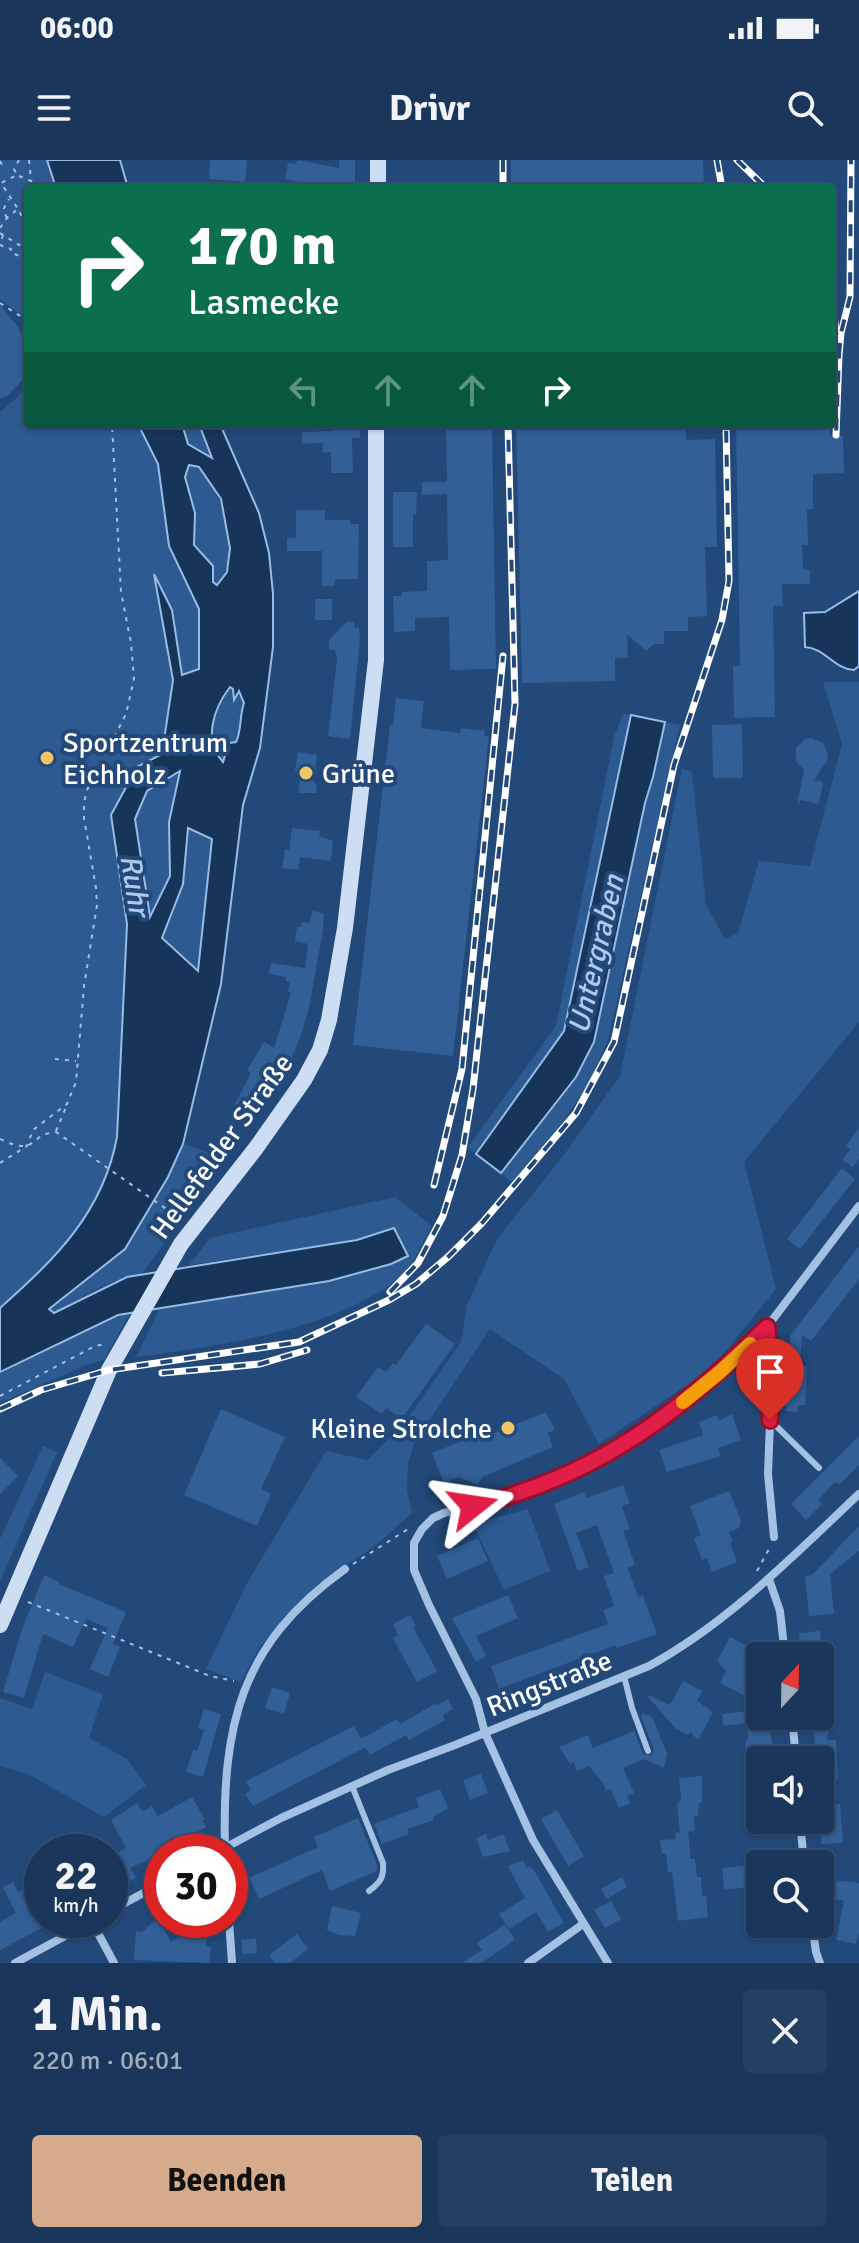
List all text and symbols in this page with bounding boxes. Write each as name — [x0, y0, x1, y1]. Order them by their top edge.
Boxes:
text: 06:00 — [40, 10, 114, 47]
icon: menu — [32, 86, 76, 130]
text: Drivr — [389, 86, 470, 131]
icon: search — [783, 86, 827, 130]
text: 170 m — [188, 211, 336, 280]
icon: right — [56, 216, 160, 320]
text: Lasmecke — [188, 280, 339, 325]
icon: left — [282, 368, 326, 412]
icon: ahead — [366, 368, 410, 412]
icon: ahead — [450, 368, 494, 412]
icon: right — [534, 368, 578, 412]
place label: Sportzentrum Eichholz — [63, 726, 228, 792]
marker: Sportzentrum Eichholz — [38, 749, 56, 767]
place label: Grüne — [322, 757, 395, 791]
marker: Grüne — [297, 764, 315, 782]
water label: Ruhr — [111, 852, 158, 922]
water label: Untergraben — [560, 870, 633, 1037]
street label: Hellefelder Straße — [143, 1047, 300, 1246]
pin — [736, 1338, 804, 1420]
icon: arrive — [748, 1350, 792, 1394]
place label: Kleine Strolche — [310, 1412, 492, 1446]
marker: Kleine Strolche — [499, 1419, 517, 1437]
position arrow — [431, 1464, 515, 1548]
north arrow — [746, 1642, 834, 1730]
map controls — [746, 1642, 834, 1938]
street label: Ringstraße — [482, 1643, 617, 1724]
button: sound — [746, 1746, 834, 1834]
speed limit sign: 30 — [144, 1834, 248, 1938]
button: search — [746, 1850, 834, 1938]
text: 22 — [54, 1851, 98, 1901]
text: km/h — [53, 1893, 99, 1918]
text: 1 Min. — [32, 1985, 163, 2044]
button: close — [743, 1989, 827, 2073]
text: 220 m · 06:01 — [32, 2045, 183, 2077]
button: Beenden — [32, 2135, 422, 2227]
button: Teilen — [438, 2135, 827, 2227]

